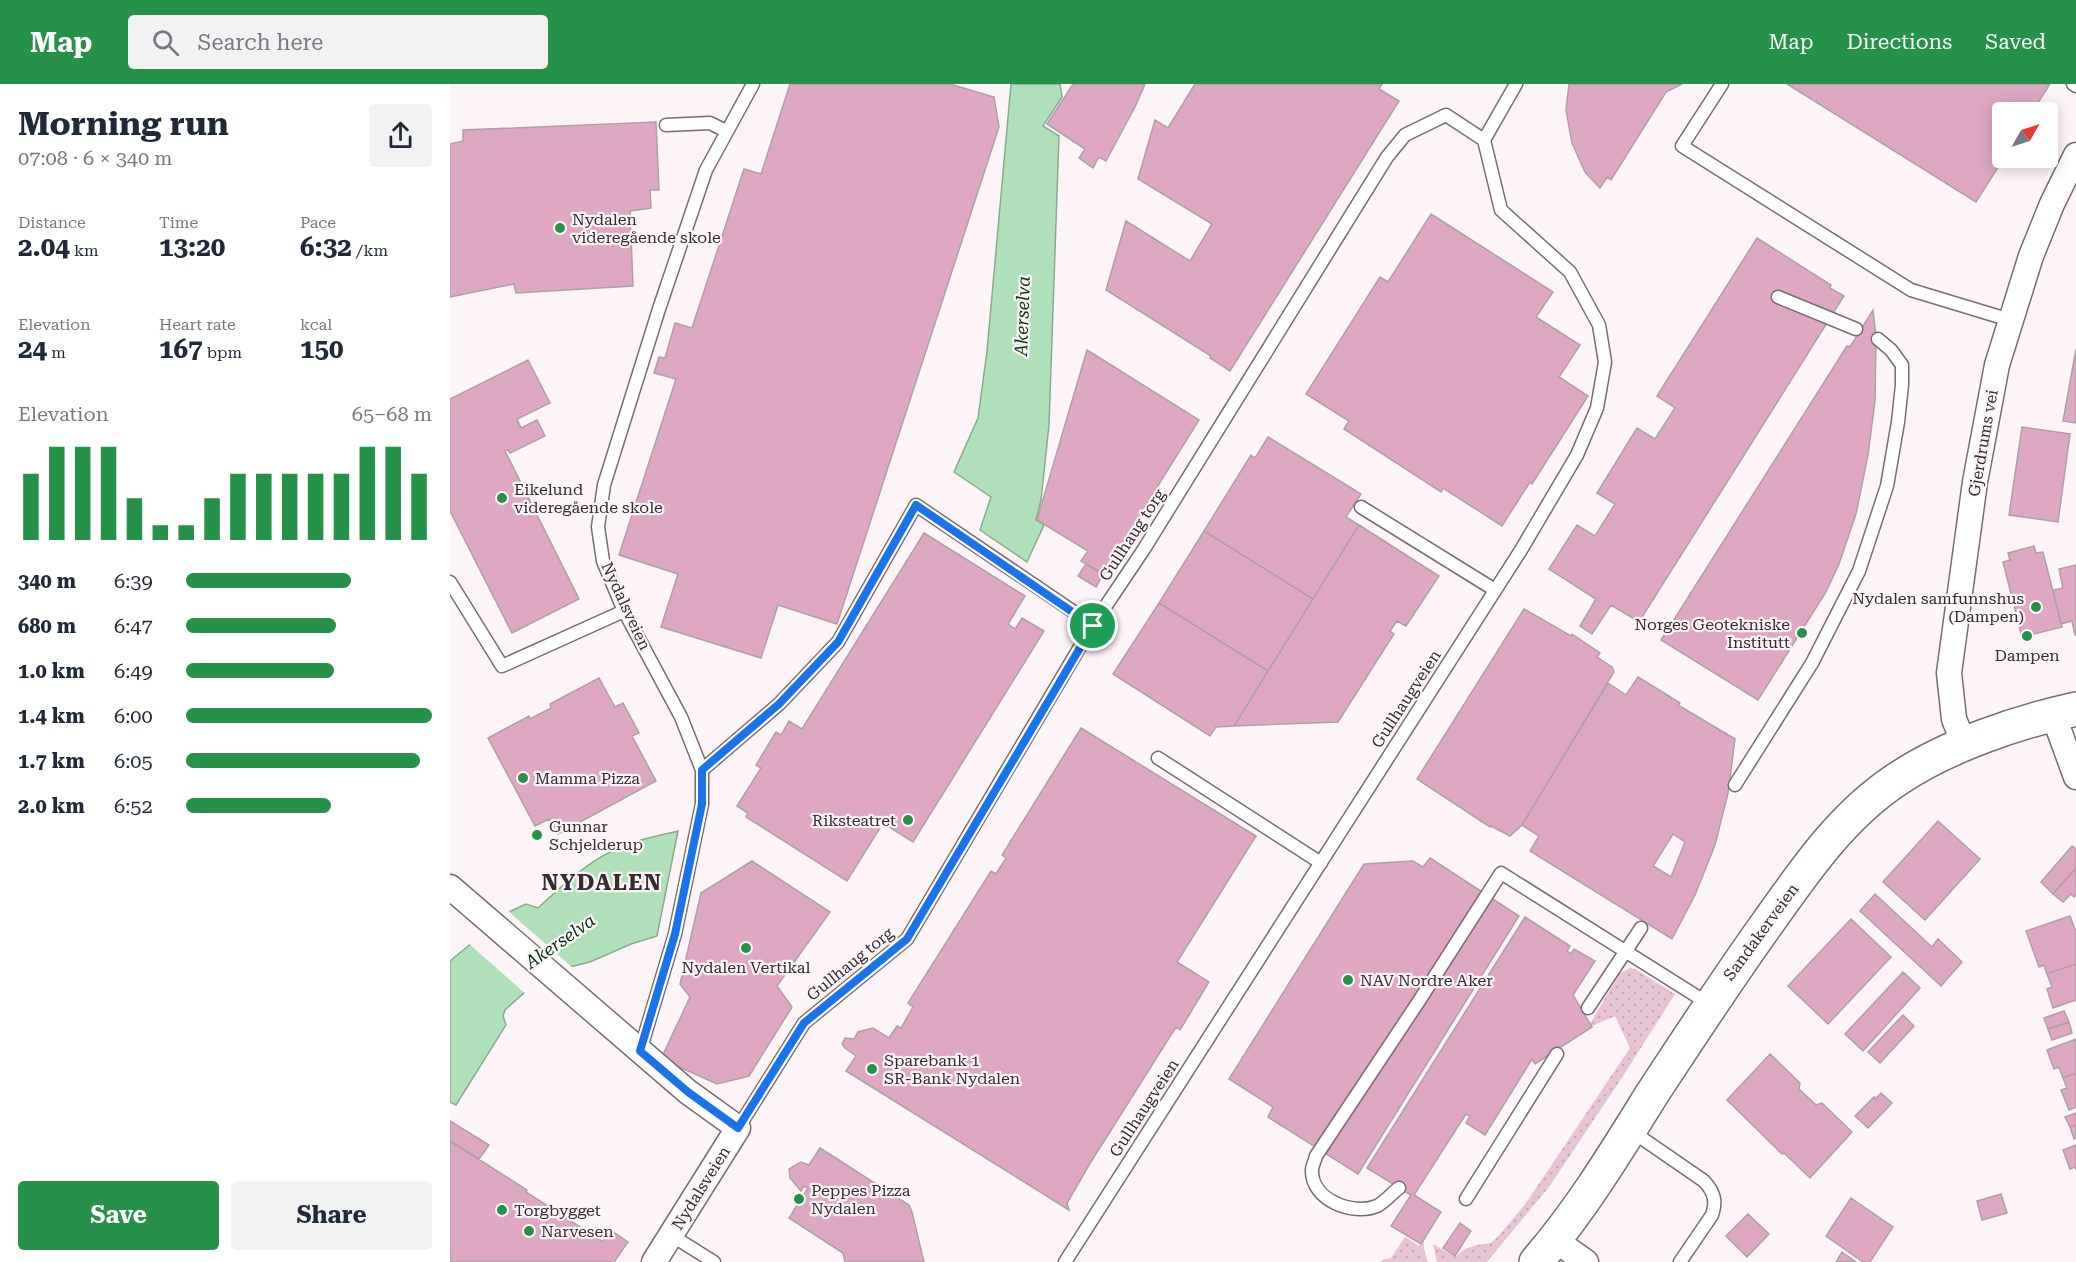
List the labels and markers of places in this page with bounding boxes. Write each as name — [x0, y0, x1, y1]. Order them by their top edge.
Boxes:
place label: Nydalen videregående skole — [572, 210, 721, 247]
marker: Nydalen videregående skole — [553, 221, 567, 235]
place label: Eikelund videregående skole — [514, 480, 663, 517]
marker: Eikelund videregående skole — [495, 491, 509, 505]
place label: Nydalen samfunnshus (Dampen) — [1852, 589, 2024, 626]
pin — [1067, 600, 1118, 651]
marker: Nydalen samfunnshus (Dampen) — [2029, 600, 2043, 614]
place label: Norges Geotekniske Institutt — [1634, 615, 1790, 652]
marker: Norges Geotekniske Institutt — [1795, 626, 1809, 640]
marker: Dampen — [2020, 629, 2034, 643]
place label: Dampen — [1994, 646, 2060, 665]
place label: Mamma Pizza — [535, 769, 640, 788]
marker: Mamma Pizza — [516, 771, 530, 785]
place label: Riksteatret — [812, 811, 896, 830]
marker: Riksteatret — [901, 813, 915, 827]
place label: Gunnar Schjelderup — [549, 817, 643, 854]
marker: Gunnar Schjelderup — [530, 828, 544, 842]
marker: Nydalen Vertikal — [739, 941, 753, 955]
place label: Nydalen Vertikal — [682, 958, 811, 977]
place label: NAV Nordre Aker — [1360, 971, 1493, 990]
marker: NAV Nordre Aker — [1341, 973, 1355, 987]
place label: Sparebank 1 SR-Bank Nydalen — [884, 1051, 1020, 1088]
marker: Sparebank 1 SR-Bank Nydalen — [865, 1062, 879, 1076]
place label: Peppes Pizza Nydalen — [811, 1181, 911, 1218]
marker: Peppes Pizza Nydalen — [792, 1192, 806, 1206]
place label: Torgbygget — [514, 1201, 601, 1220]
marker: Torgbygget — [495, 1203, 509, 1217]
place label: Narvesen — [541, 1222, 613, 1241]
marker: Narvesen — [522, 1224, 536, 1238]

